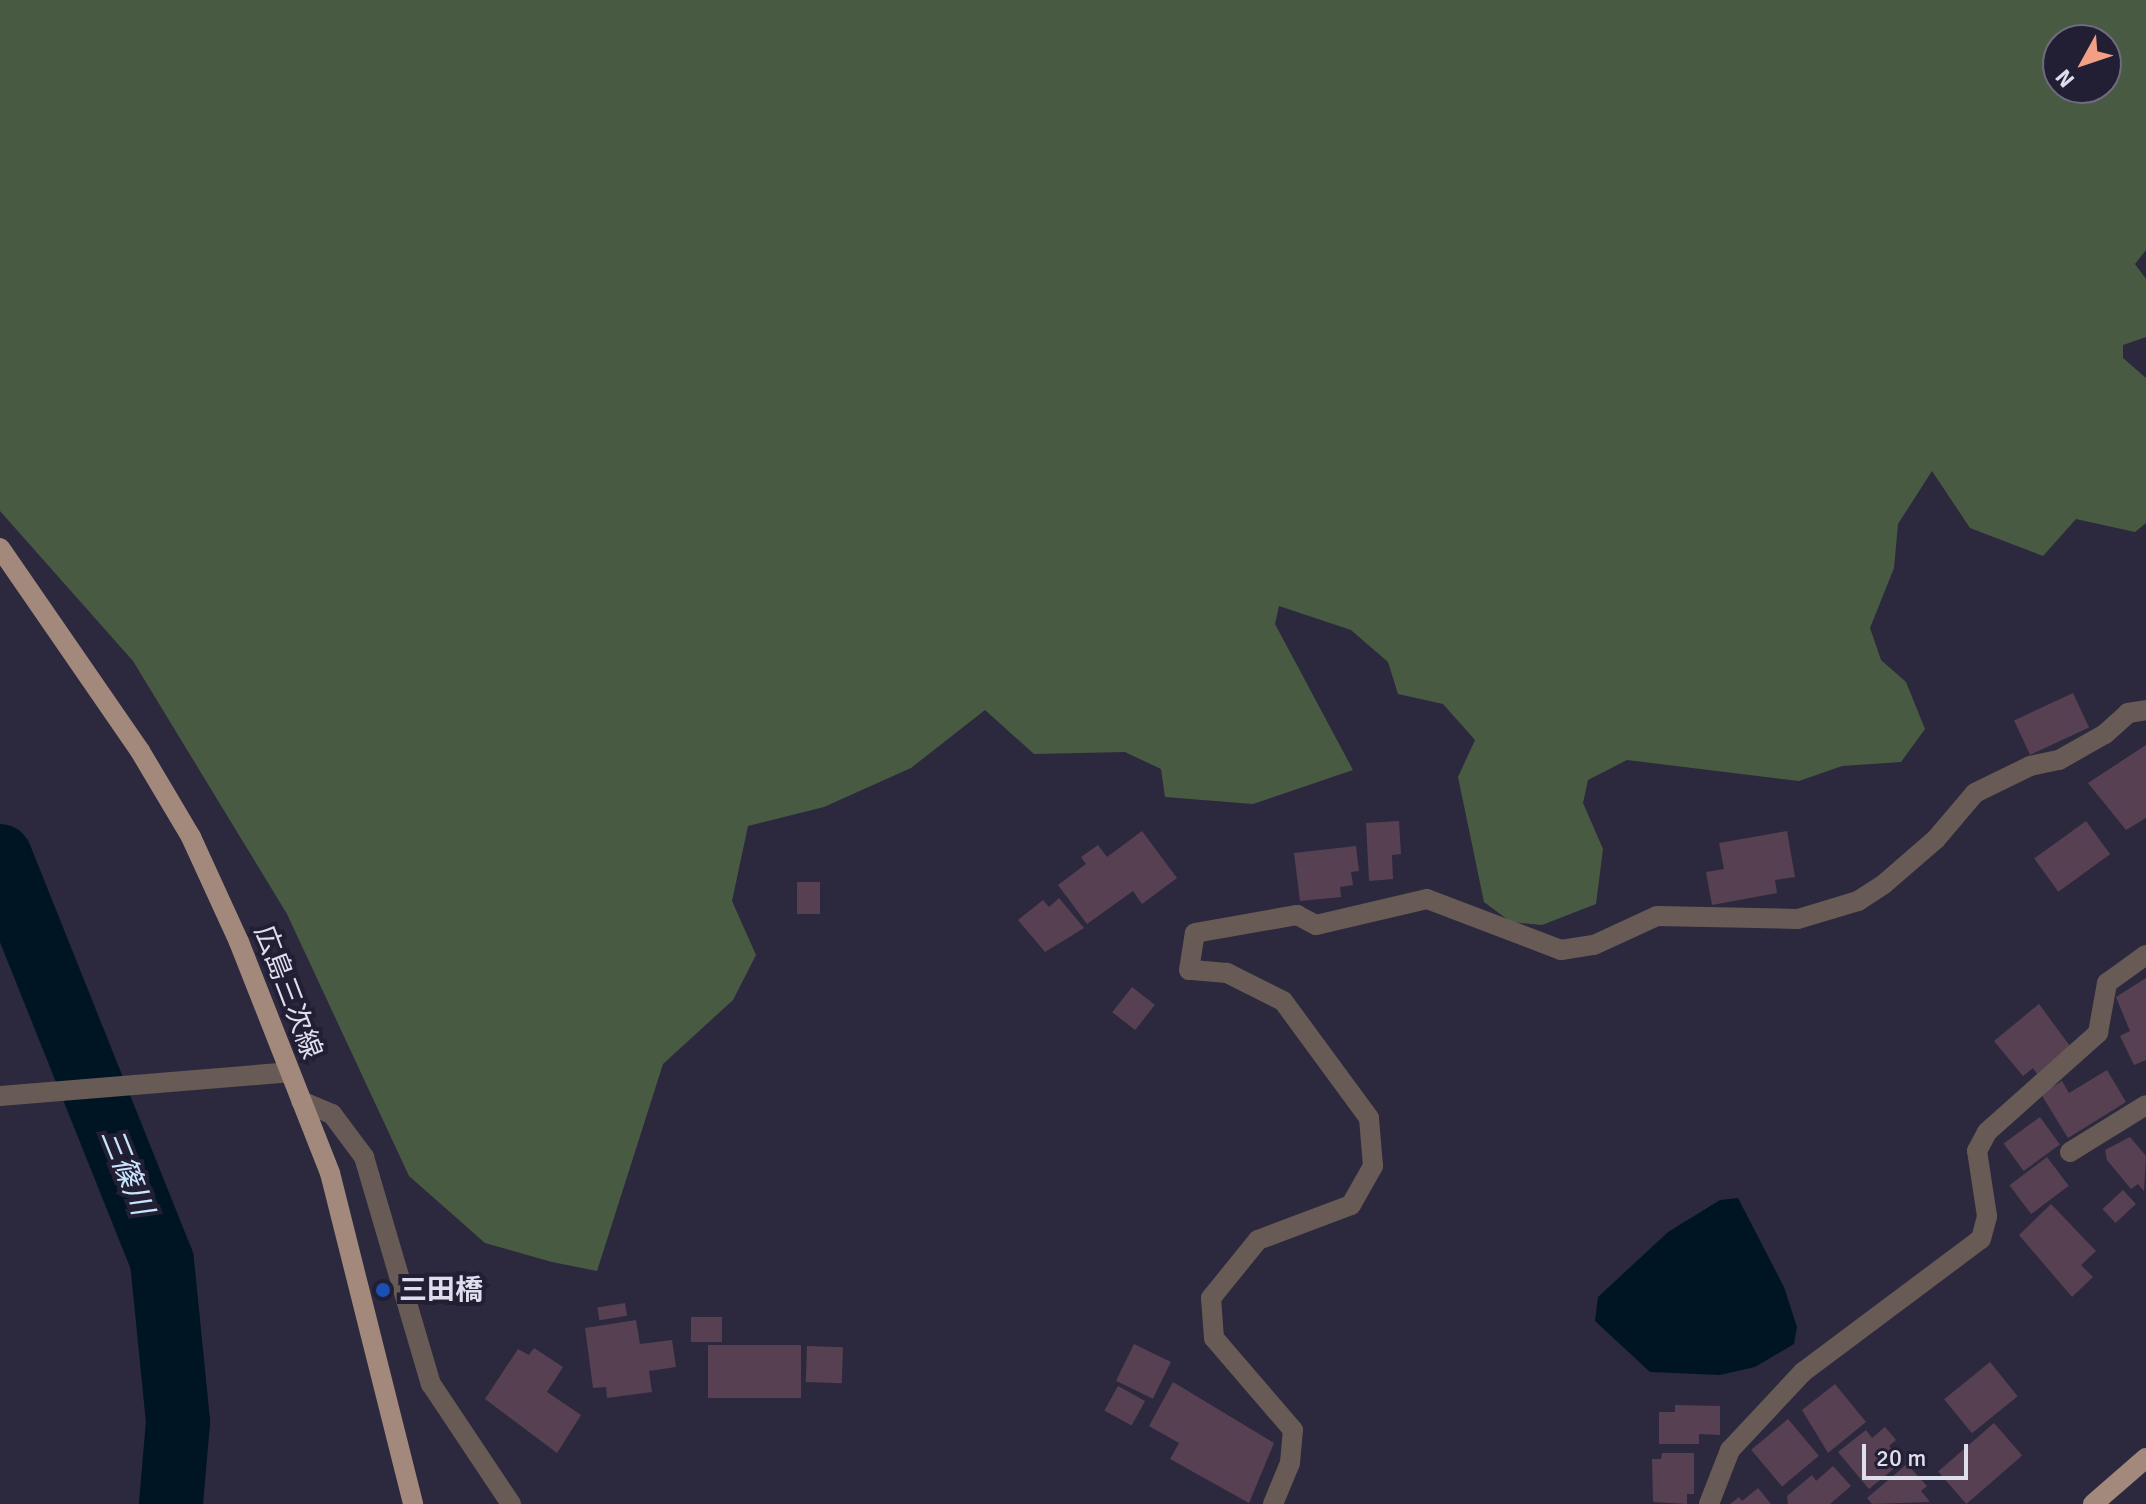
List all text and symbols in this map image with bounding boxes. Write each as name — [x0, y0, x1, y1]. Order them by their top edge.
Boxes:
north arrow — [2042, 24, 2122, 104]
text: N — [2050, 64, 2080, 93]
street label: 広島三次線 — [247, 921, 329, 1063]
water label: 三篠川 — [92, 1124, 160, 1220]
place label: 三田橋 — [399, 1273, 483, 1307]
marker: 三田橋 — [374, 1281, 392, 1299]
scale bar — [1866, 1428, 1972, 1478]
text: 20 m — [1876, 1443, 1926, 1473]

